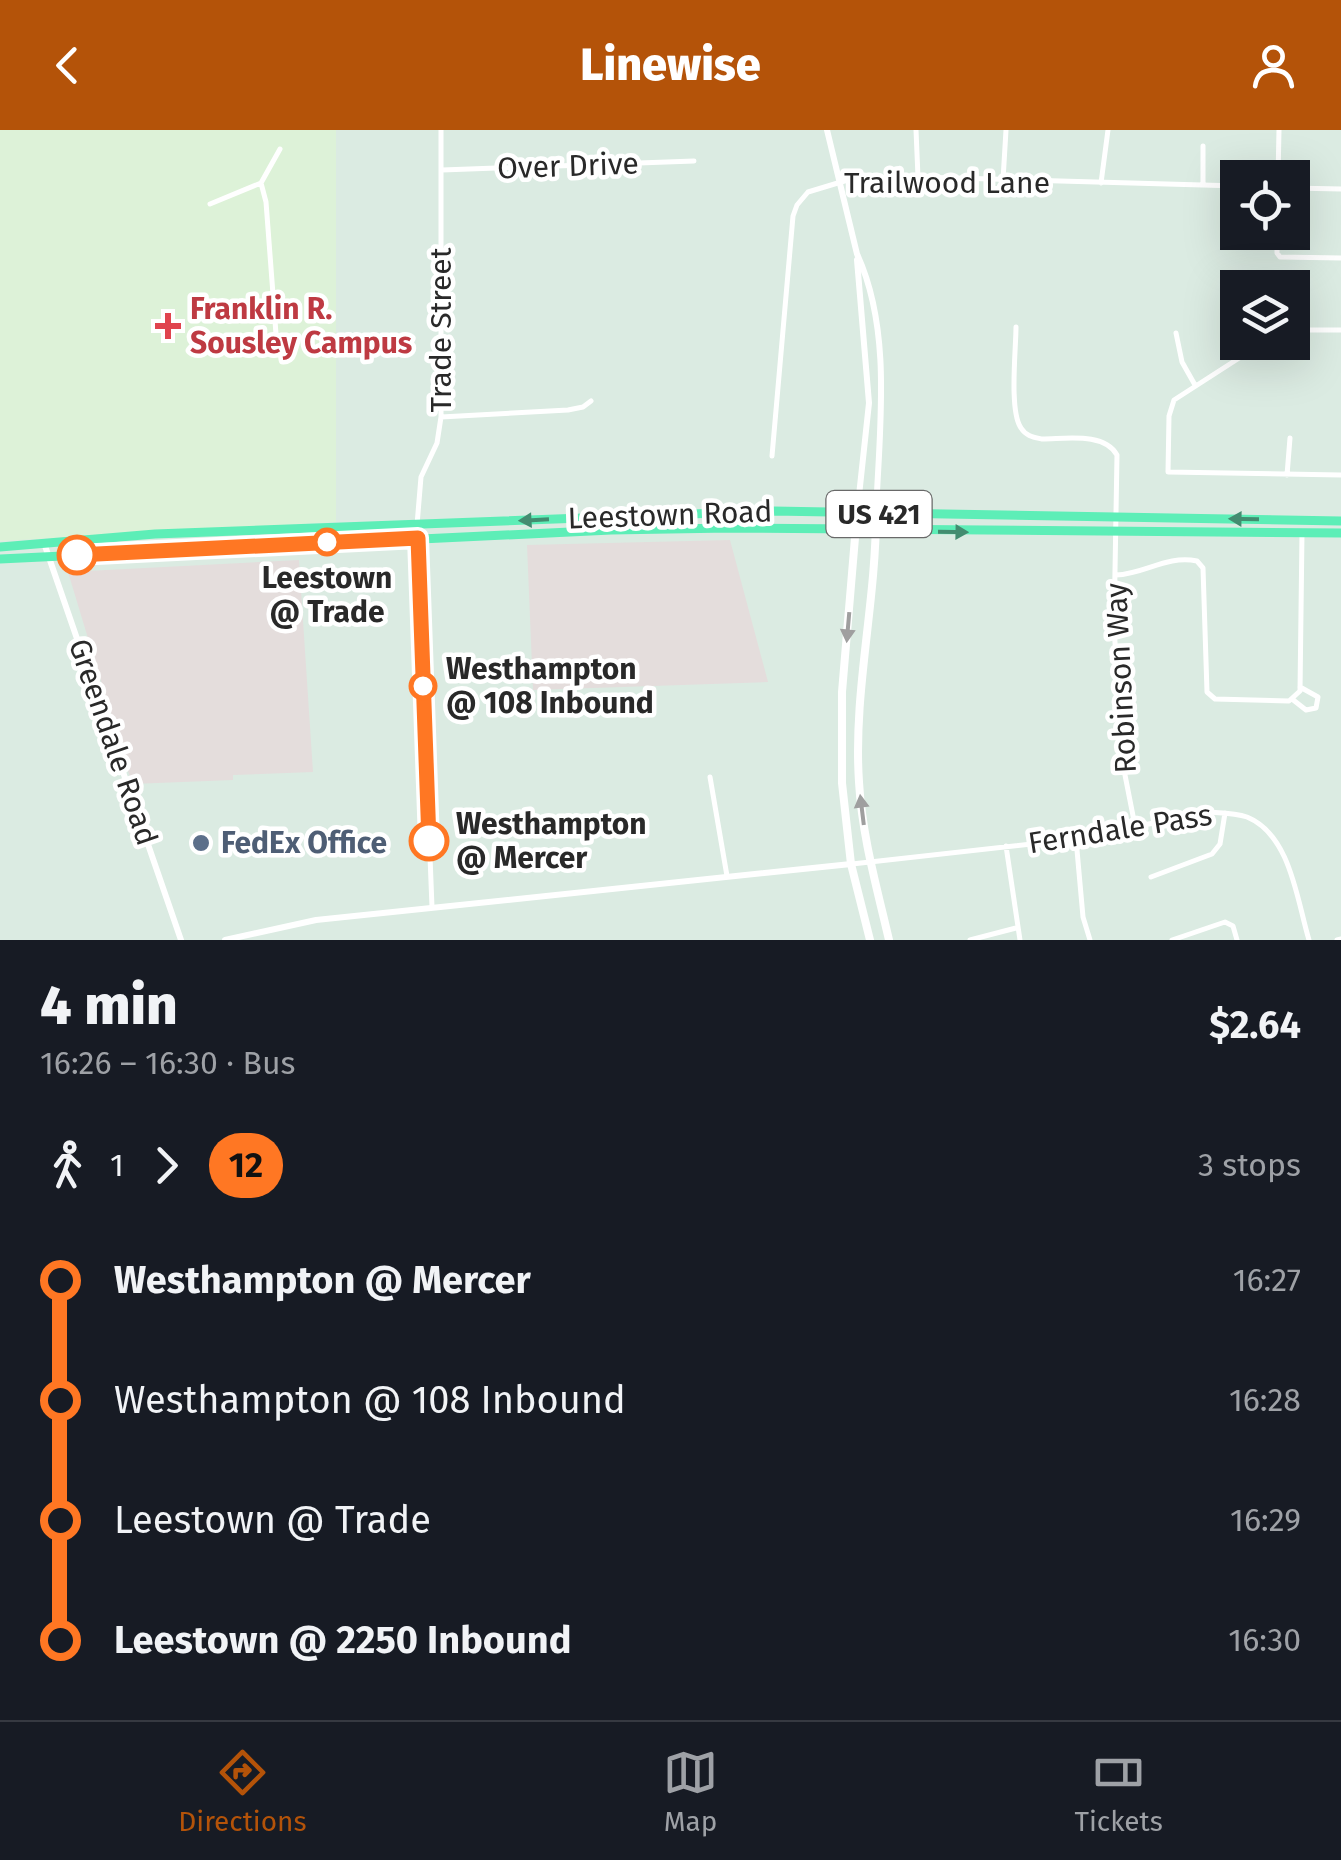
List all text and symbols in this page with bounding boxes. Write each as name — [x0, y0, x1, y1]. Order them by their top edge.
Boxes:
icon: back — [40, 38, 95, 93]
text: Linewise — [580, 38, 761, 92]
icon: person — [1246, 38, 1301, 93]
street label: Over Drive — [497, 146, 639, 186]
map controls — [1220, 160, 1310, 360]
button: locate — [1220, 160, 1310, 250]
street label: Trailwood Lane — [844, 165, 1050, 201]
street label: Trade Street — [423, 247, 459, 413]
button: layers — [1220, 270, 1310, 360]
place label: Franklin R. Sousley Campus — [190, 291, 412, 361]
marker: Franklin R. Sousley Campus — [155, 313, 181, 339]
road number: US 421 — [826, 491, 932, 537]
street label: Leestown Road — [567, 493, 773, 537]
one-way arrow — [1227, 511, 1259, 527]
one-way arrow — [517, 512, 549, 528]
one-way arrow — [937, 524, 969, 540]
marker: Leestown @ Trade — [314, 529, 340, 555]
unlabelled marker — [58, 536, 96, 574]
place label: Leestown @ Trade — [262, 560, 392, 630]
street label: Robinson Way — [1098, 582, 1144, 774]
one-way arrow — [839, 612, 855, 644]
street label: Greendale Road — [61, 634, 165, 850]
place label: Westhampton @ 108 Inbound — [446, 651, 654, 721]
marker: Westhampton @ 108 Inbound — [410, 673, 436, 699]
one-way arrow — [854, 794, 870, 826]
street label: Ferndale Pass — [1026, 797, 1214, 861]
place label: Westhampton @ Mercer — [456, 806, 647, 876]
marker: Westhampton @ Mercer — [410, 822, 448, 860]
place label: FedEx Office — [221, 825, 387, 861]
marker: FedEx Office — [190, 832, 212, 854]
text: 4 min — [40, 973, 178, 1039]
text: $2.64 — [1209, 1002, 1301, 1048]
text: 16:26 – 16:30 · Bus — [40, 1044, 295, 1082]
icon: walk — [40, 1138, 95, 1193]
icon: forward — [139, 1138, 194, 1193]
text: 12 — [229, 1144, 263, 1186]
text: 1 — [110, 1146, 124, 1184]
text: 3 stops — [1198, 1146, 1301, 1184]
text: Westhampton @ Mercer — [114, 1257, 531, 1303]
text: 16:27 — [1233, 1261, 1301, 1299]
text: Westhampton @ 108 Inbound — [114, 1377, 626, 1423]
text: 16:28 — [1229, 1381, 1301, 1419]
text: Leestown @ Trade — [114, 1497, 431, 1543]
text: 16:29 — [1230, 1501, 1301, 1539]
text: Leestown @ 2250 Inbound — [114, 1617, 571, 1663]
text: 16:30 — [1228, 1621, 1301, 1659]
tab: Directions — [178, 1745, 307, 1838]
tab: Map — [663, 1745, 718, 1838]
tab: Tickets — [1074, 1745, 1163, 1838]

